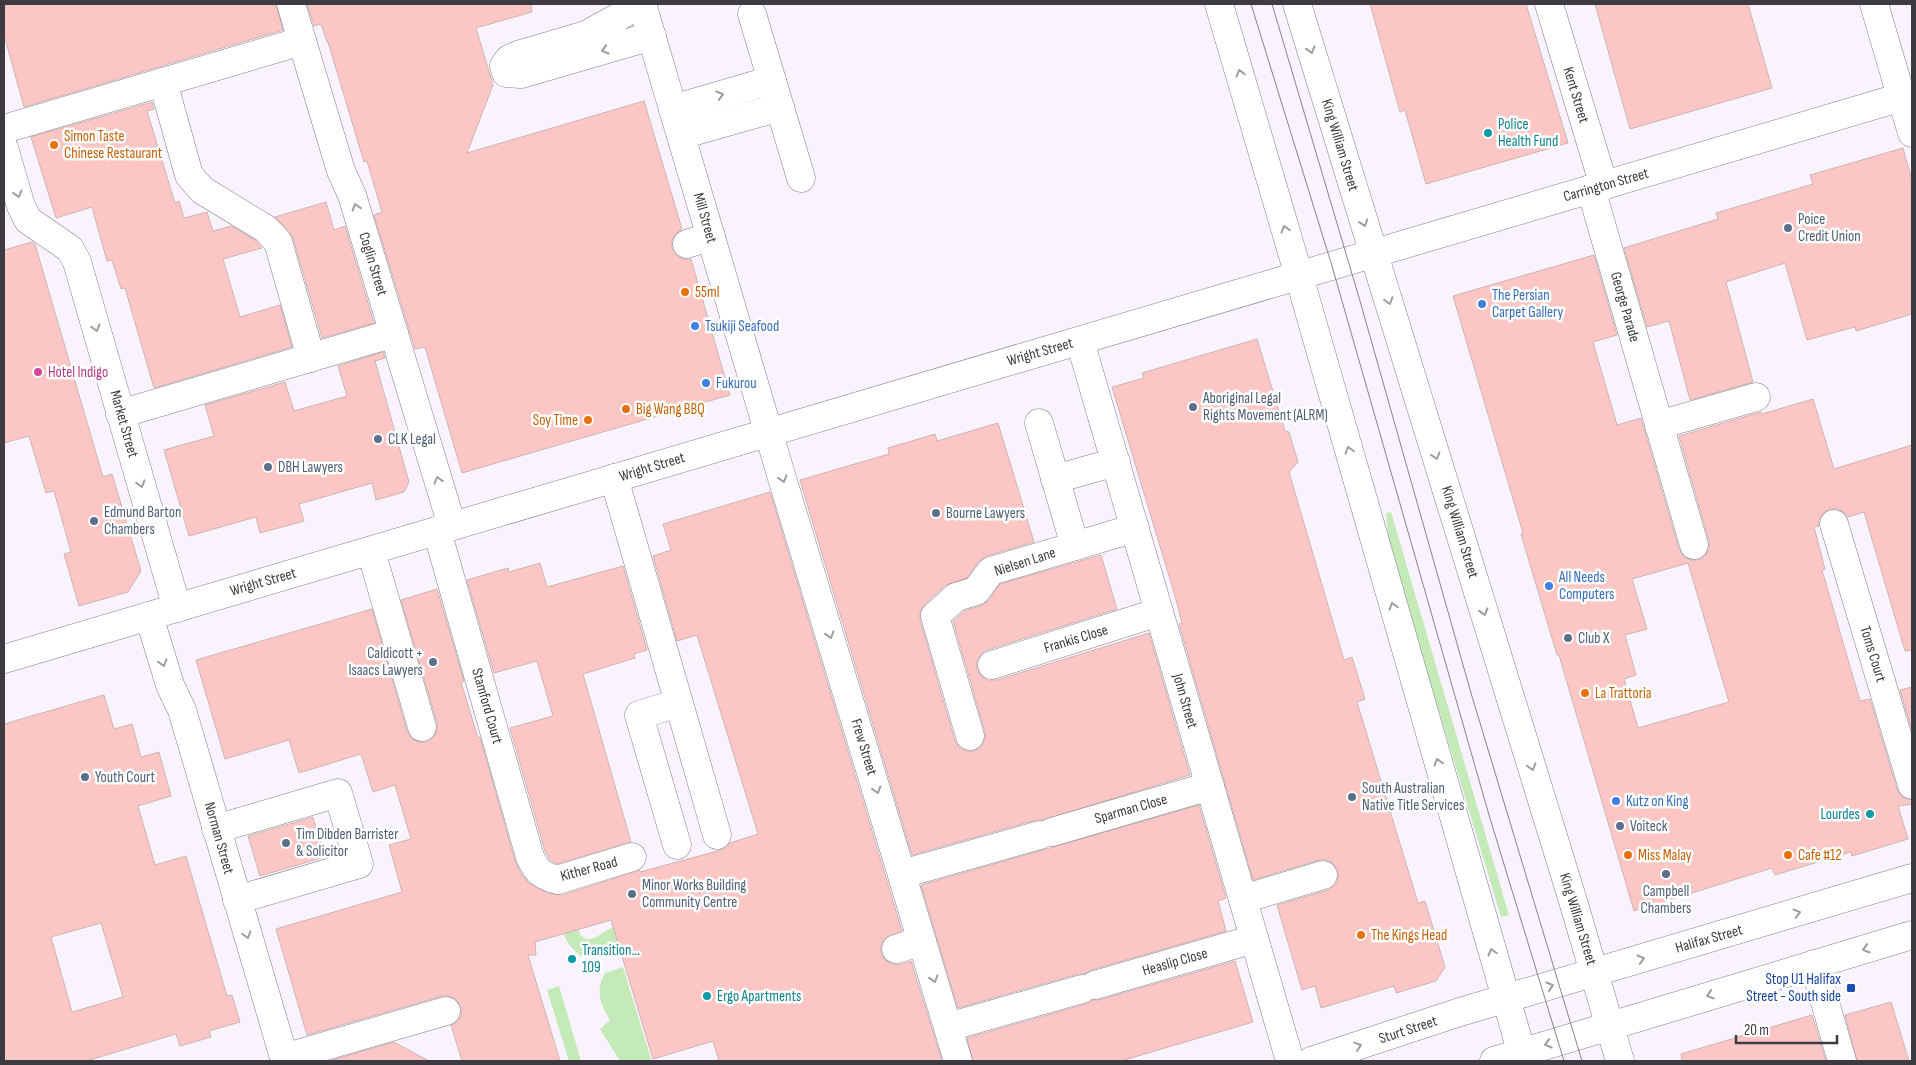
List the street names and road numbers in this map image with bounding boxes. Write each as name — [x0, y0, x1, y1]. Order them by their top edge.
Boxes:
street label: Kent Street — [1558, 65, 1594, 126]
street label: King William Street — [1317, 97, 1363, 194]
street label: Carrington Street — [1561, 164, 1651, 206]
street label: Mill Street — [689, 191, 721, 246]
street label: Coglin Street — [354, 230, 392, 299]
street label: George Parade — [1606, 270, 1644, 344]
street label: Wright Street — [1005, 333, 1076, 370]
street label: Market Street — [105, 388, 143, 460]
street label: Wright Street — [617, 448, 688, 486]
street label: King William Street — [1437, 484, 1483, 581]
street label: Nielsen Lane — [992, 543, 1058, 581]
street label: Wright Street — [228, 563, 299, 600]
street label: Frankis Close — [1042, 620, 1110, 658]
street label: Toms Court — [1856, 624, 1891, 685]
street label: Stamford Court — [467, 666, 507, 746]
street label: John Street — [1168, 670, 1202, 731]
street label: Frew Street — [846, 716, 882, 778]
street label: Sparman Close — [1093, 790, 1169, 828]
street label: Norman Street — [200, 800, 238, 877]
street label: Kither Road — [558, 852, 620, 886]
street label: King William Street — [1555, 871, 1601, 968]
street label: Halifax Street — [1673, 920, 1745, 958]
street label: Heaslip Close — [1140, 944, 1210, 980]
street label: Sturt Street — [1376, 1012, 1440, 1048]

